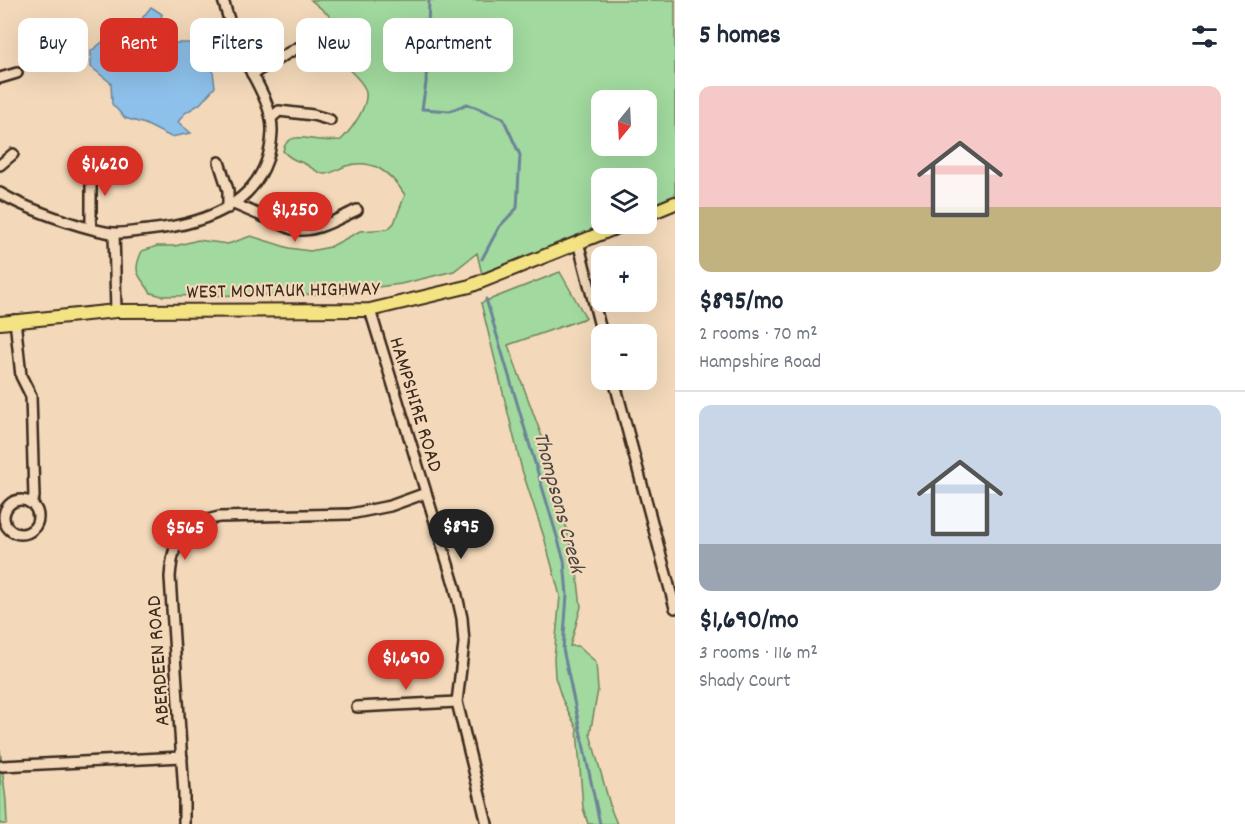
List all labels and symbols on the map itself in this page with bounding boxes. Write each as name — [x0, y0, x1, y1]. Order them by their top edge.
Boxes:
north arrow — [591, 90, 657, 156]
pin: $1,620 — [56, 146, 154, 197]
pin: $1,250 — [246, 192, 344, 243]
street label: WEST MONTAUK HIGHWAY — [186, 275, 381, 309]
street label: HAMPSHIRE ROAD — [379, 334, 449, 476]
water label: Thompsons Creek — [524, 429, 592, 579]
pin: $895 — [425, 509, 497, 560]
pin: $565 — [149, 510, 221, 561]
street label: ABERDEEN ROAD — [140, 594, 180, 727]
pin: $1,690 — [357, 640, 455, 691]

